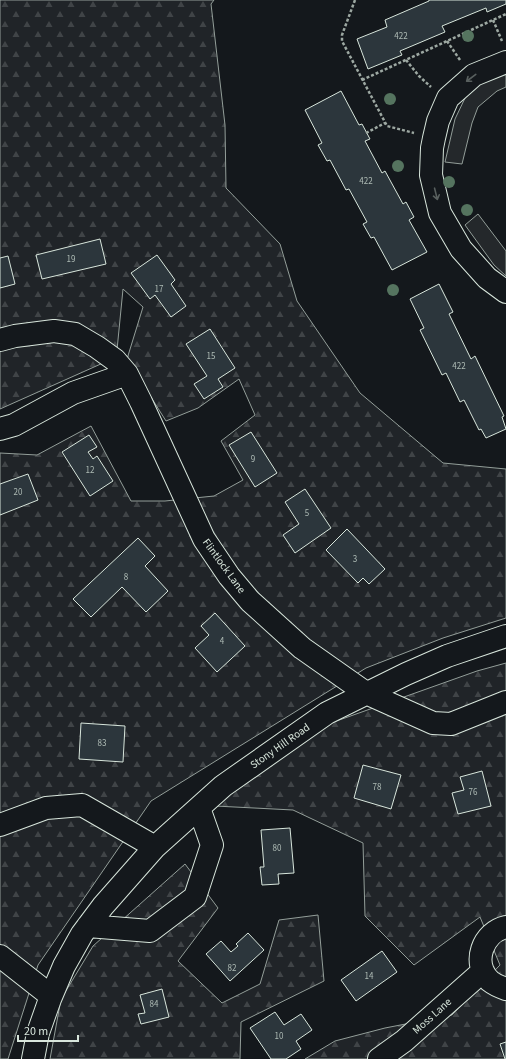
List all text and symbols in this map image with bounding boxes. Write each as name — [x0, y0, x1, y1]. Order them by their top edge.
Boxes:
house number: 422 — [394, 30, 408, 43]
one-way arrow — [465, 74, 476, 83]
house number: 422 — [359, 175, 373, 188]
one-way arrow — [433, 188, 440, 201]
house number: 19 — [67, 253, 76, 266]
house number: 17 — [155, 283, 164, 296]
house number: 15 — [207, 350, 216, 363]
house number: 422 — [452, 360, 466, 373]
house number: 9 — [251, 453, 256, 466]
house number: 12 — [86, 464, 95, 477]
house number: 20 — [14, 486, 23, 499]
house number: 5 — [305, 507, 310, 520]
street label: Flintlock Lane — [199, 536, 249, 597]
house number: 3 — [353, 553, 358, 566]
house number: 8 — [124, 571, 129, 584]
house number: 4 — [220, 635, 225, 648]
street label: Stony Hill Road — [247, 720, 313, 772]
house number: 83 — [98, 737, 107, 750]
house number: 78 — [373, 781, 382, 794]
house number: 76 — [469, 786, 478, 799]
house number: 80 — [273, 842, 282, 855]
house number: 82 — [228, 962, 237, 975]
house number: 14 — [365, 970, 374, 983]
street label: Moss Lane — [409, 994, 455, 1038]
house number: 84 — [150, 998, 159, 1011]
scale bar — [18, 1017, 78, 1043]
text: 20 m — [24, 1023, 48, 1040]
house number: 10 — [275, 1030, 284, 1043]

